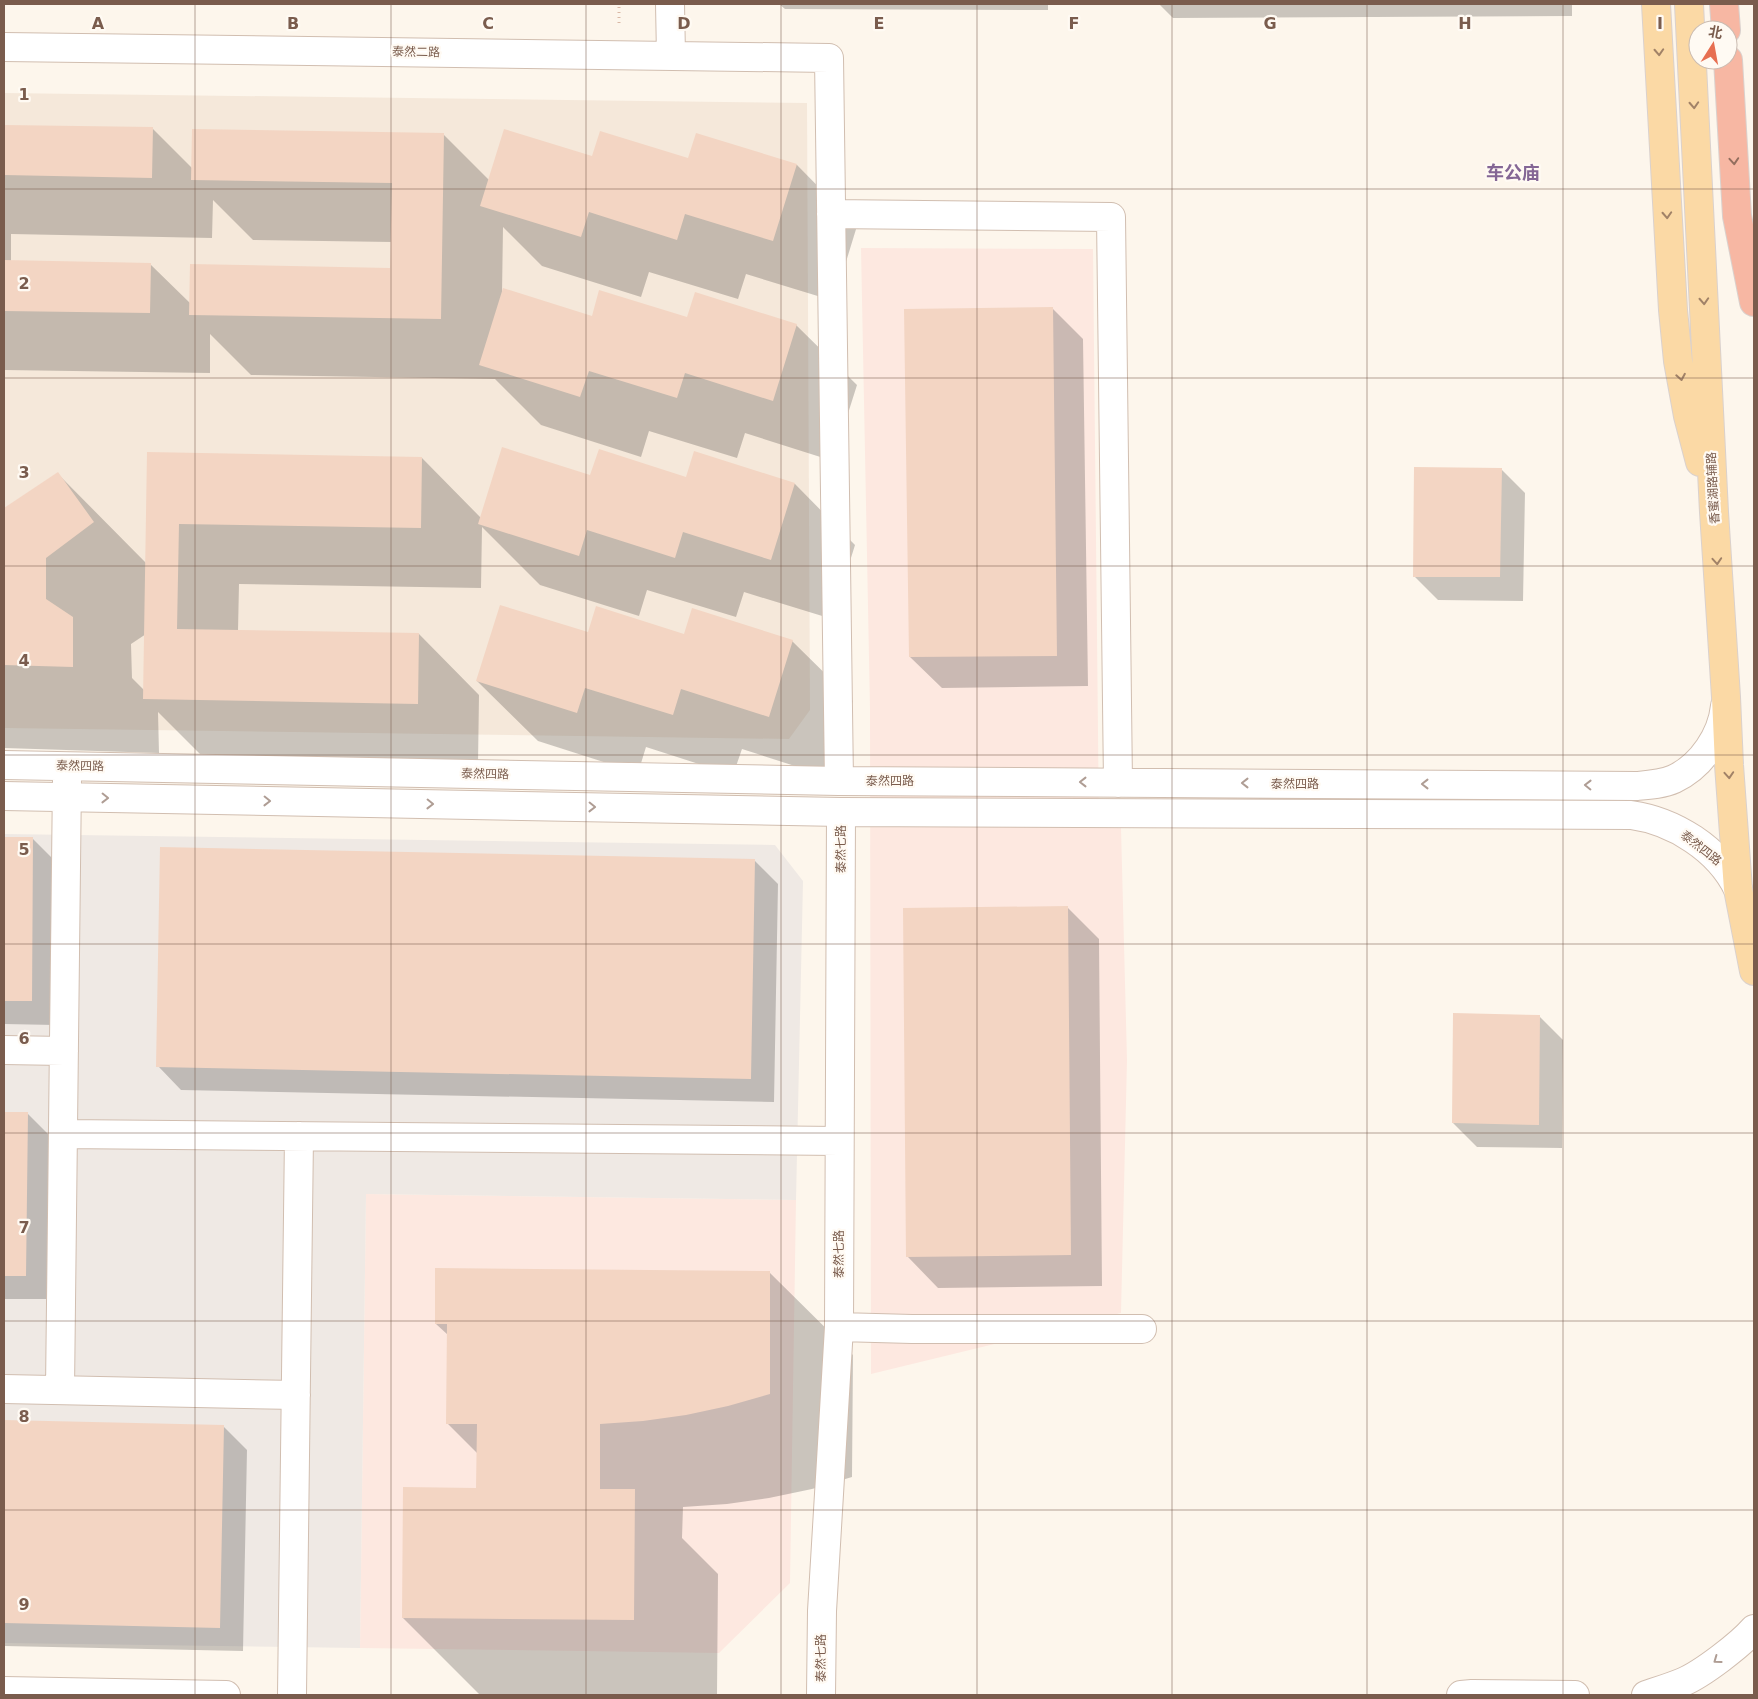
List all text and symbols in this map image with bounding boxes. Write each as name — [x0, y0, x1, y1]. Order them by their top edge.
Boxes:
text: A — [92, 14, 105, 33]
text: B — [287, 14, 299, 33]
text: C — [482, 14, 494, 33]
text: D — [677, 14, 691, 33]
text: E — [874, 14, 884, 33]
text: F — [1069, 14, 1079, 33]
text: G — [1263, 14, 1277, 33]
text: H — [1458, 14, 1472, 33]
text: I — [1657, 14, 1663, 33]
north arrow — [1688, 20, 1738, 70]
text: 北 — [1707, 23, 1724, 41]
street label: 泰然二路 — [392, 45, 440, 59]
one-way arrow — [1653, 49, 1664, 57]
text: 1 — [18, 85, 30, 104]
one-way arrow — [1688, 101, 1699, 109]
one-way arrow — [1728, 157, 1739, 165]
district label: 车公庙 — [1486, 162, 1540, 183]
one-way arrow — [1662, 211, 1673, 219]
text: 2 — [18, 274, 30, 293]
one-way arrow — [1698, 298, 1709, 306]
one-way arrow — [1675, 372, 1685, 381]
street label: 香蜜湖路辅路 — [1704, 452, 1722, 524]
text: 3 — [18, 463, 30, 482]
one-way arrow — [1712, 557, 1723, 565]
text: 4 — [18, 651, 30, 670]
street label: 泰然四路 — [56, 759, 104, 773]
street label: 泰然四路 — [461, 767, 509, 781]
one-way arrow — [1724, 771, 1735, 779]
street label: 泰然四路 — [866, 774, 914, 788]
one-way arrow — [1079, 777, 1086, 787]
street label: 泰然四路 — [1271, 777, 1319, 791]
one-way arrow — [1241, 778, 1249, 788]
one-way arrow — [1421, 779, 1429, 789]
one-way arrow — [1584, 780, 1592, 790]
one-way arrow — [102, 793, 109, 803]
one-way arrow — [264, 796, 272, 807]
one-way arrow — [426, 799, 434, 810]
one-way arrow — [589, 802, 597, 813]
street label: 泰然七路 — [834, 825, 848, 873]
street label: 泰然四路 — [1678, 828, 1724, 868]
text: 5 — [18, 840, 30, 859]
text: 6 — [18, 1029, 30, 1048]
text: 7 — [18, 1218, 30, 1237]
street label: 泰然七路 — [832, 1230, 846, 1278]
text: 8 — [18, 1407, 30, 1426]
text: 9 — [18, 1595, 30, 1614]
street label: 泰然七路 — [814, 1634, 828, 1682]
one-way arrow — [1713, 1654, 1723, 1663]

